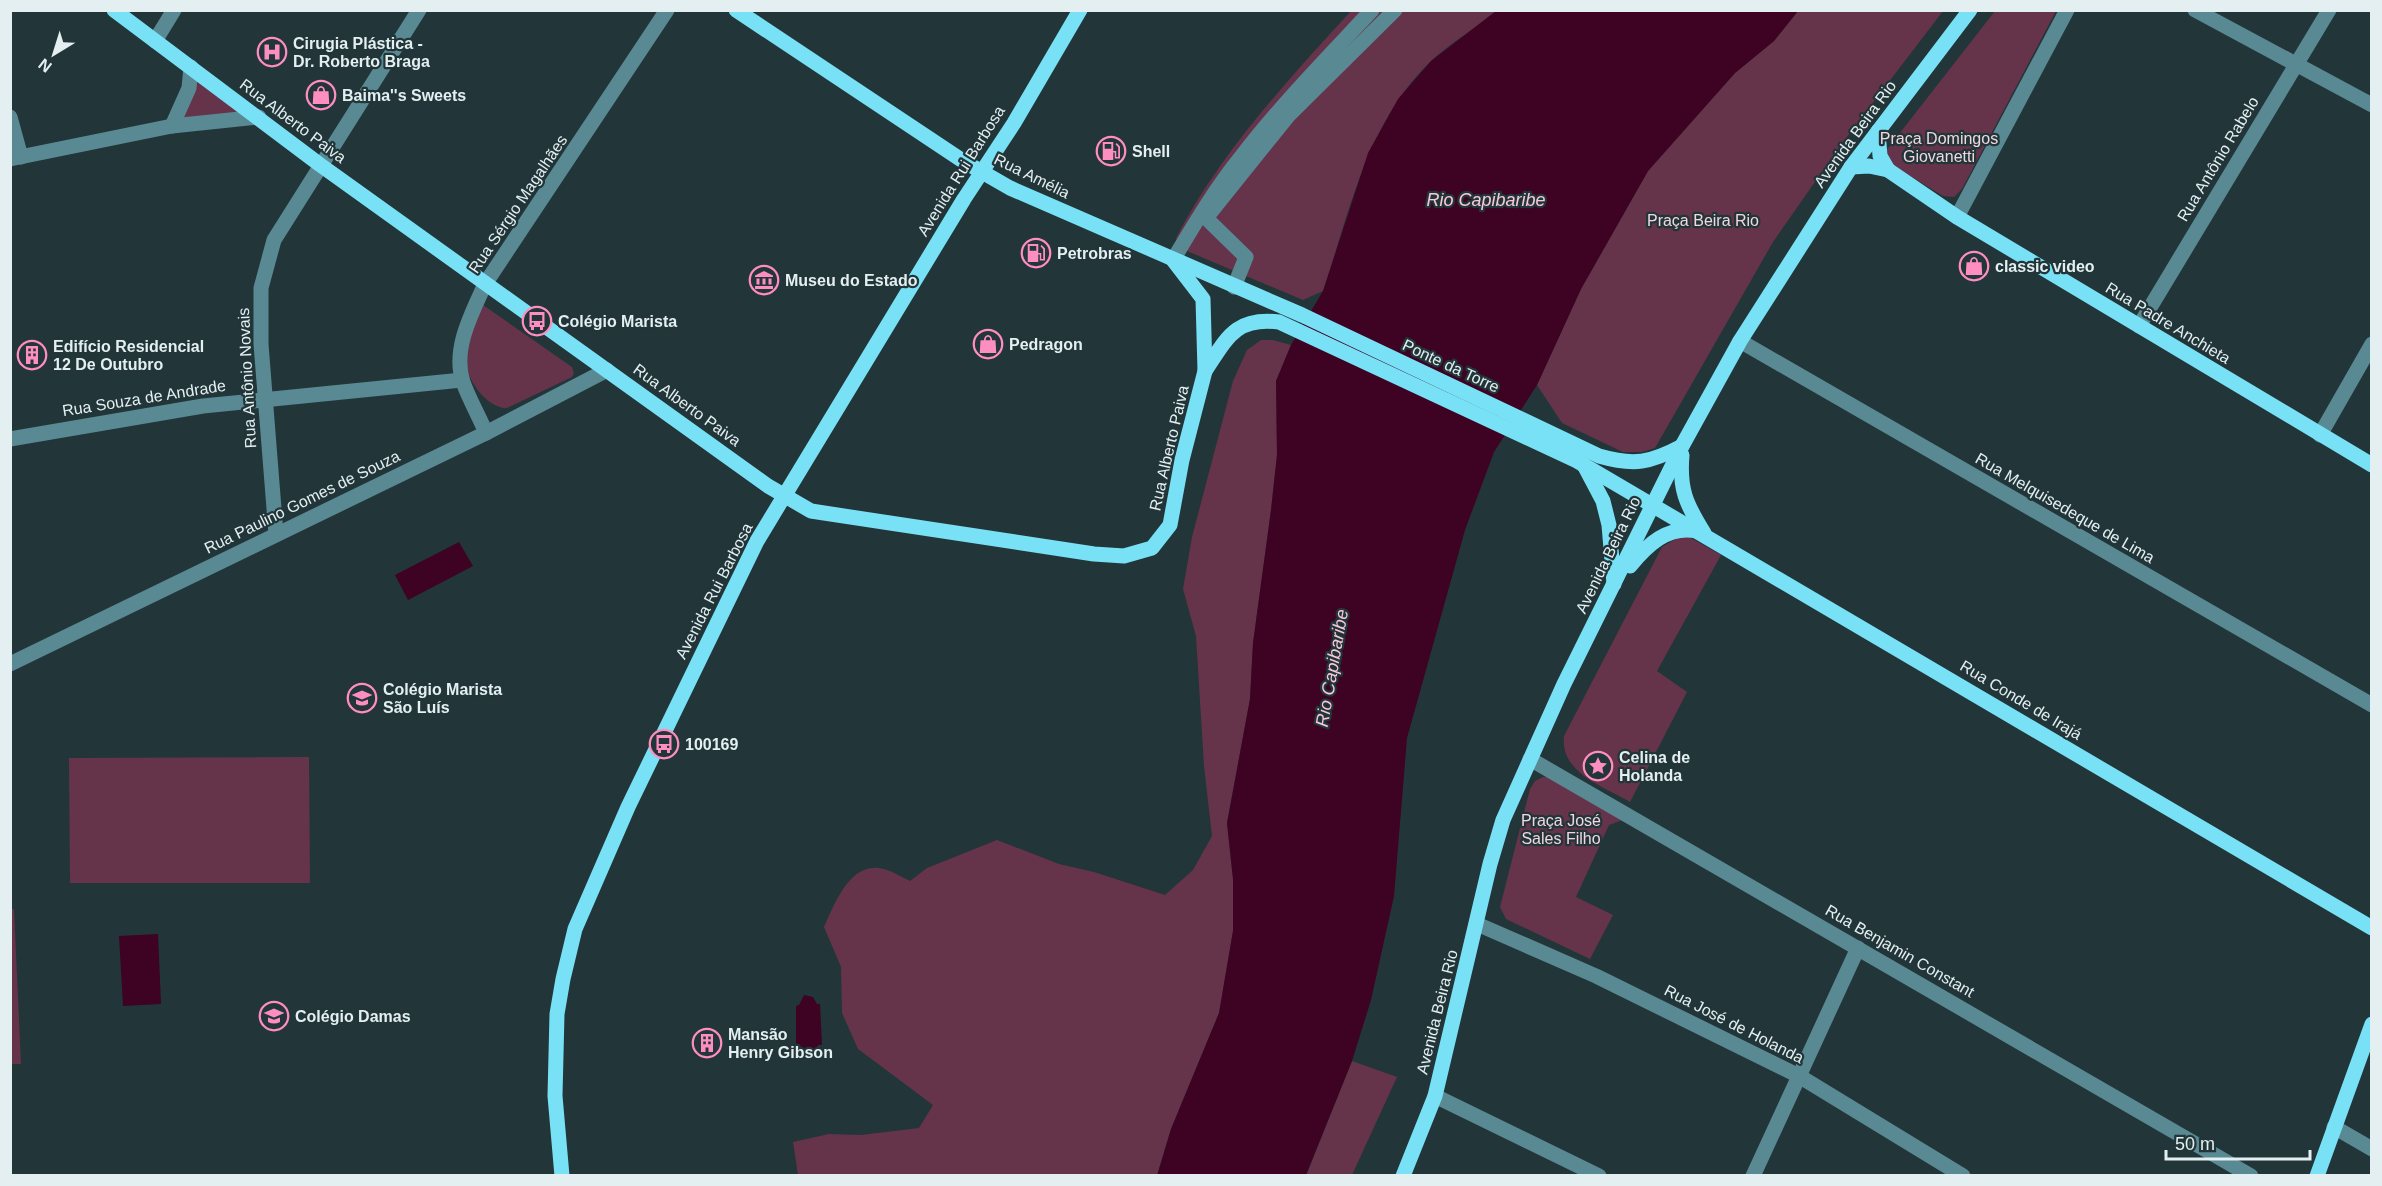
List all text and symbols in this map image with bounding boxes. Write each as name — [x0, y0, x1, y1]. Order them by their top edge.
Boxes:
north arrow — [24, 24, 84, 84]
place label: Cirugia Plástica - Dr. Roberto Braga — [293, 35, 430, 70]
hospital icon: Cirugia Plástica - Dr. Roberto Braga — [256, 36, 288, 68]
text: N — [35, 55, 55, 76]
street label: Rua Alberto Paiva — [237, 76, 349, 166]
street label: Avenida Beira Rio — [1811, 77, 1899, 191]
shop icon: Baima''s Sweets — [305, 79, 337, 111]
place label: Baima''s Sweets — [342, 87, 466, 104]
street label: Rua Antônio Rabelo — [2174, 94, 2262, 224]
street label: Avenida Rui Barbosa — [914, 103, 1008, 239]
park label: Praça Domingos Giovanetti — [1880, 130, 1998, 165]
street label: Rua Sérgio Magalhães — [465, 132, 571, 276]
fuel station icon: Shell — [1095, 135, 1127, 167]
place label: Shell — [1132, 143, 1170, 160]
street label: Rua Amélia — [992, 150, 1073, 202]
water label: Rio Capibaribe — [1426, 190, 1546, 210]
park label: Praça Beira Rio — [1647, 212, 1759, 229]
fuel station icon: Petrobras — [1020, 237, 1052, 269]
place label: Petrobras — [1057, 245, 1132, 262]
shop icon: classic video — [1958, 250, 1990, 282]
place label: classic video — [1995, 258, 2095, 275]
museum icon: Museu do Estado — [748, 264, 780, 296]
place label: Museu do Estado — [785, 272, 918, 289]
street label: Rua Padre Anchieta — [2103, 279, 2233, 367]
bus stop icon: Colégio Marista — [521, 305, 553, 337]
street label: Rua Antônio Novais — [235, 307, 259, 449]
place label: Colégio Marista — [558, 313, 677, 330]
shop icon: Pedragon — [972, 328, 1004, 360]
place label: Pedragon — [1009, 336, 1083, 353]
street label: Ponte da Torre — [1400, 336, 1502, 396]
place label: Edifício Residencial 12 De Outubro — [53, 338, 204, 373]
building icon: Edifício Residencial 12 De Outubro — [16, 339, 48, 371]
street label: Rua Alberto Paiva — [630, 360, 744, 450]
street label: Rua Souza de Andrade — [61, 377, 227, 419]
street label: Rua Alberto Paiva — [1146, 384, 1192, 512]
street label: Rua Paulino Gomes de Souza — [202, 447, 403, 557]
street label: Rua Melquisedeque de Lima — [1973, 450, 2158, 566]
street label: Avenida Beira Rio — [1572, 494, 1644, 616]
street label: Avenida Rui Barbosa — [672, 520, 756, 662]
water label: Rio Capibaribe — [1312, 608, 1352, 728]
street label: Rua Conde de Irajá — [1957, 657, 2085, 743]
place label: Colégio Marista São Luís — [383, 681, 502, 716]
school or university icon: Colégio Marista São Luís — [346, 682, 378, 714]
bus stop icon: 100169 — [648, 728, 680, 760]
place label: 100169 — [685, 736, 738, 753]
place label: Celina de Holanda — [1619, 749, 1690, 784]
place icon: Celina de Holanda — [1582, 750, 1614, 782]
park label: Praça José Sales Filho — [1521, 812, 1601, 847]
street label: Rua Benjamin Constant — [1823, 901, 1978, 1001]
street label: Avenida Beira Rio — [1413, 948, 1461, 1076]
street label: Rua José de Holanda — [1662, 981, 1807, 1067]
school or university icon: Colégio Damas — [258, 1000, 290, 1032]
place label: Colégio Damas — [295, 1008, 411, 1025]
place label: Mansão Henry Gibson — [728, 1026, 833, 1061]
building icon: Mansão Henry Gibson — [691, 1027, 723, 1059]
scale bar — [2166, 1123, 2310, 1161]
text: 50 m — [2175, 1134, 2215, 1154]

